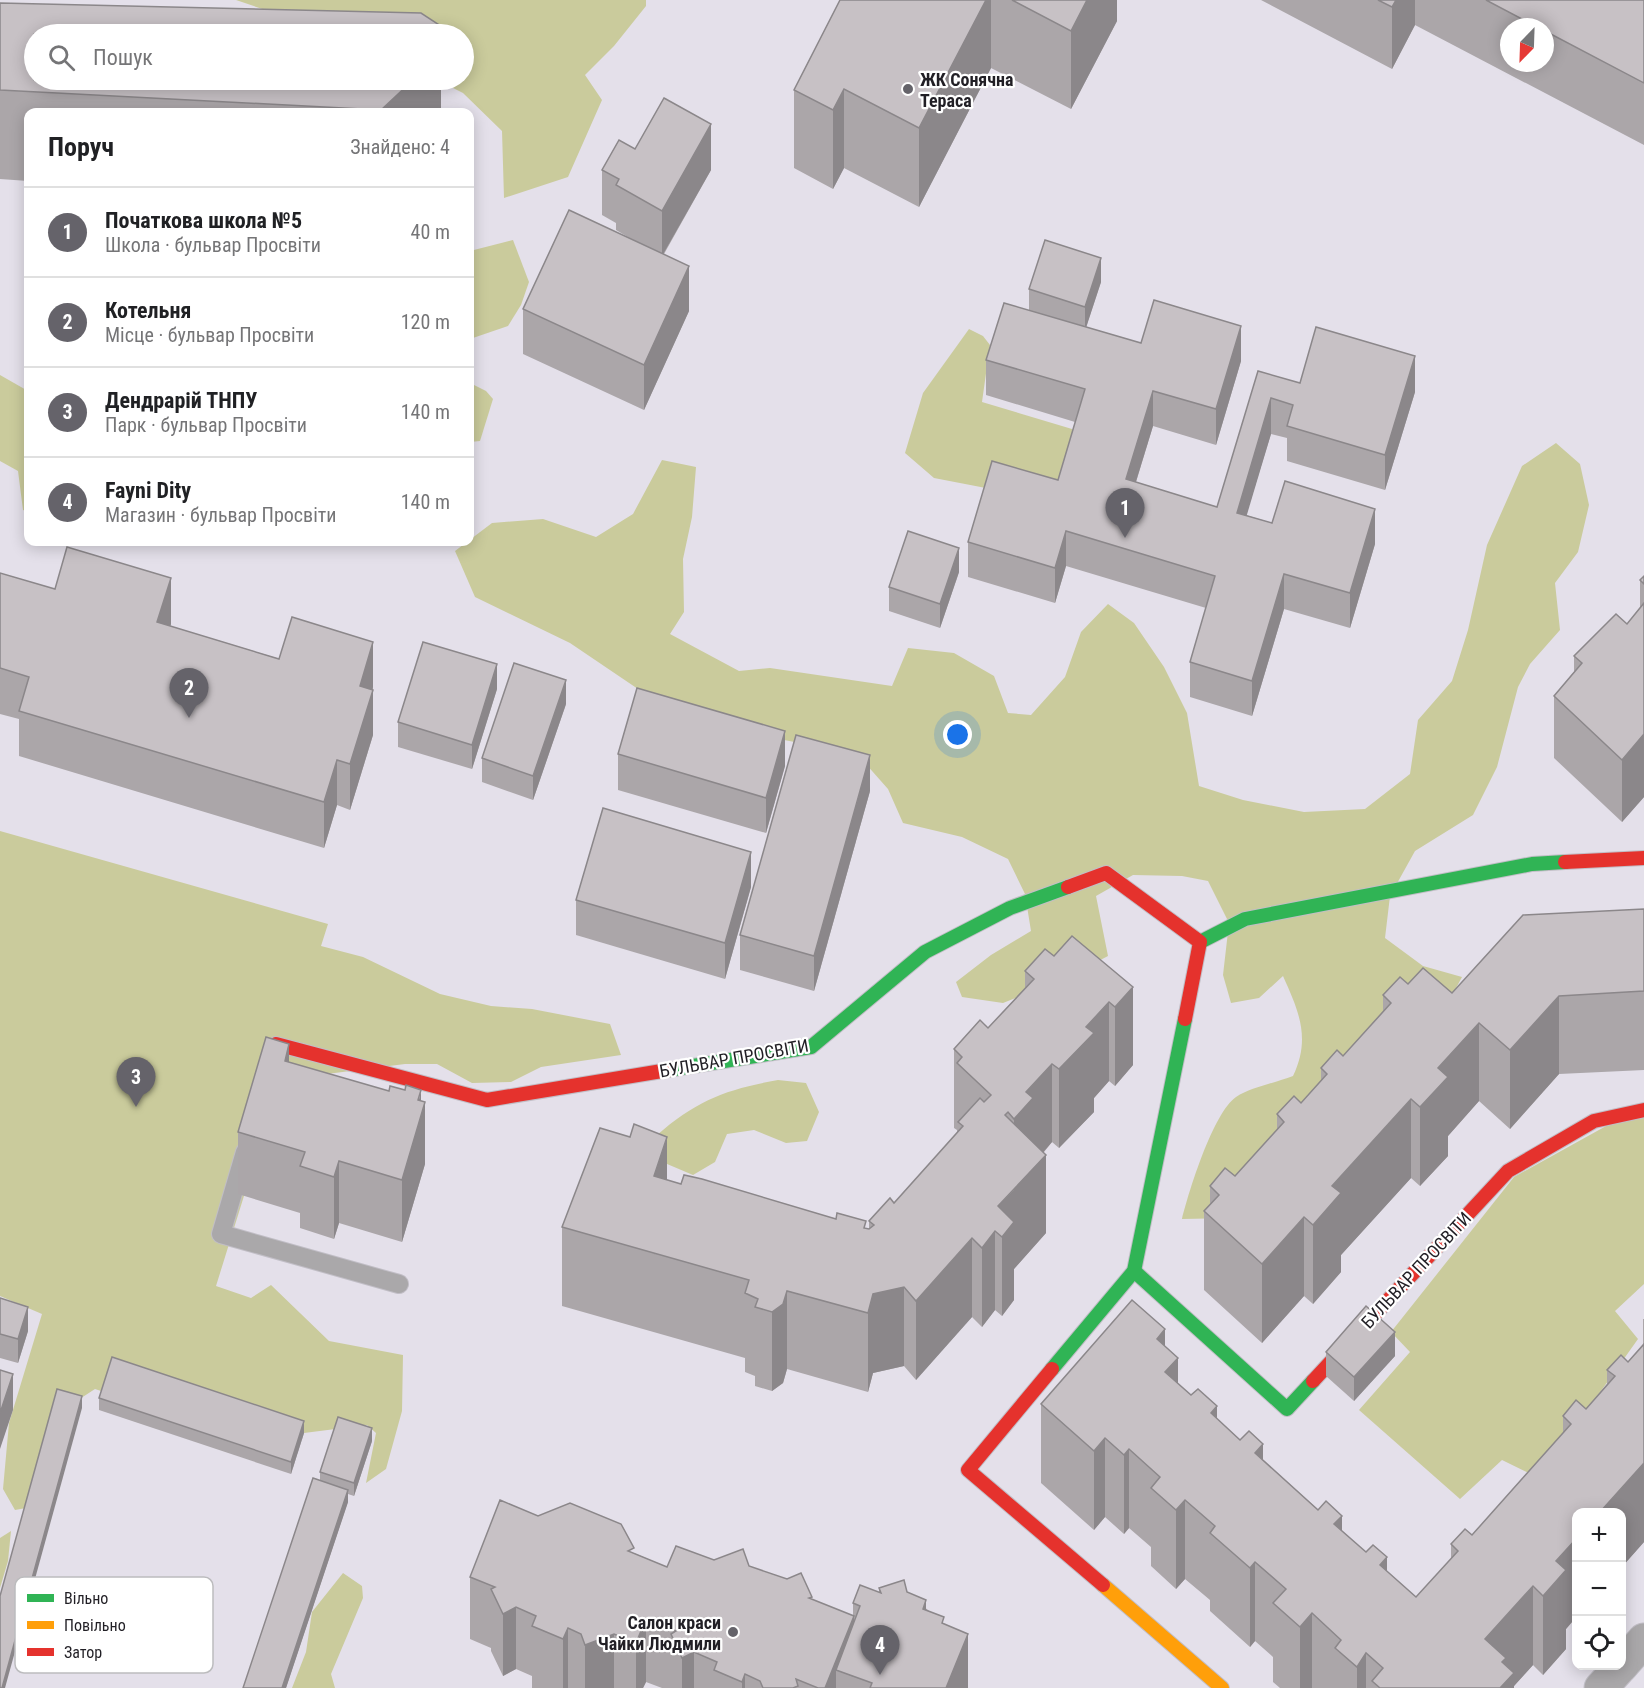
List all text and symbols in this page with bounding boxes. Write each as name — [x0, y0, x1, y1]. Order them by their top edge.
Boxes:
north arrow — [1500, 18, 1554, 72]
search box — [24, 24, 474, 90]
icon: search — [45, 41, 78, 74]
text: Пошук — [93, 45, 153, 70]
place label: ЖК Сонячна Тераса — [920, 69, 1014, 111]
marker: ЖК Сонячна Тераса — [901, 82, 915, 96]
text: Поруч — [48, 132, 114, 162]
text: Знайдено: 4 — [350, 135, 450, 159]
text: Початкова школа №5 — [105, 208, 302, 233]
text: 1 — [62, 220, 73, 244]
text: 40 m — [411, 220, 450, 244]
text: Школа · бульвар Просвіти — [105, 233, 321, 257]
text: Котельня — [105, 298, 191, 323]
text: 2 — [62, 310, 73, 334]
text: 120 m — [401, 310, 450, 334]
text: Місце · бульвар Просвіти — [105, 323, 314, 347]
text: Дендрарій ТНПУ — [105, 388, 257, 413]
text: 3 — [62, 400, 73, 424]
text: 140 m — [401, 400, 450, 424]
text: Парк · бульвар Просвіти — [105, 413, 307, 437]
text: Fayni Dity — [105, 478, 191, 503]
pin: 1 — [1106, 488, 1144, 538]
text: 4 — [62, 490, 73, 514]
text: 140 m — [401, 490, 450, 514]
text: Магазин · бульвар Просвіти — [105, 503, 336, 527]
pin: 2 — [170, 668, 208, 718]
your location — [943, 720, 972, 749]
street label: БУЛЬВАР ПРОСВІТИ — [658, 1035, 810, 1081]
pin: 3 — [116, 1058, 156, 1107]
street label: БУЛЬВАР ПРОСВІТИ — [1357, 1208, 1475, 1332]
map controls — [1572, 1508, 1626, 1670]
button: + — [1572, 1508, 1626, 1562]
button: − — [1572, 1562, 1626, 1616]
legend — [15, 1577, 213, 1673]
text: Вільно — [64, 1589, 108, 1608]
place label: Салон краси Чайки Людмили — [598, 1612, 721, 1654]
text: Повільно — [64, 1616, 126, 1635]
button: locate — [1572, 1616, 1626, 1670]
marker: Салон краси Чайки Людмили — [726, 1625, 740, 1639]
pin: 4 — [860, 1626, 900, 1675]
text: Затор — [64, 1643, 102, 1662]

